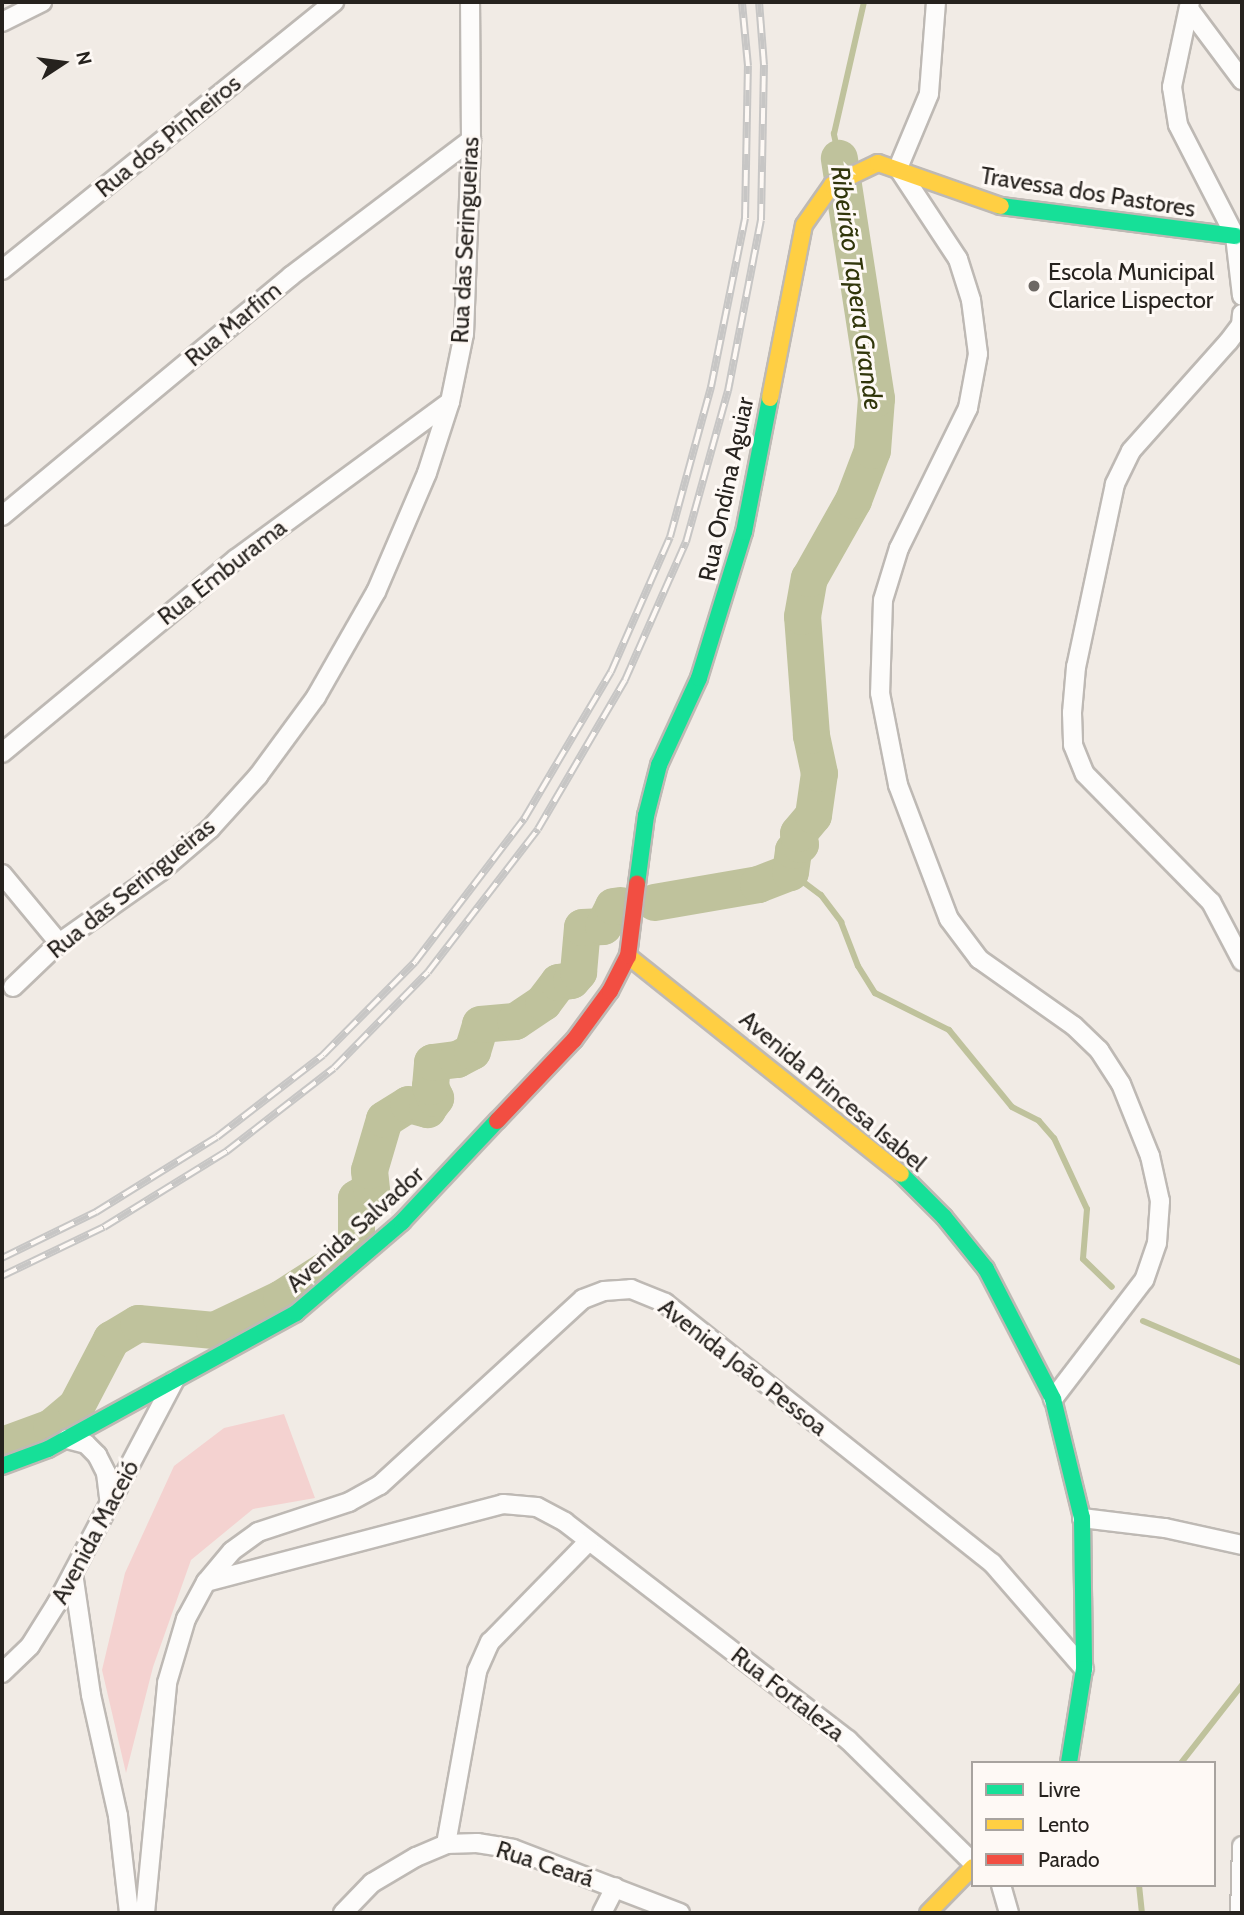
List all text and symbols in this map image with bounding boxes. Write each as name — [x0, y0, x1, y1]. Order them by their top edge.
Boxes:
north arrow — [28, 28, 98, 98]
text: N — [71, 49, 97, 67]
street label: Rua dos Pinheiros — [90, 69, 246, 203]
street label: Rua das Seringueiras — [445, 136, 485, 344]
street label: Travessa dos Pastores — [978, 161, 1198, 223]
water label: Ribeirão Tapera Grande — [823, 164, 889, 412]
place label: Escola Municipal Clarice Lispector — [1048, 258, 1214, 314]
street label: Rua Marfim — [179, 276, 287, 372]
marker: Escola Municipal Clarice Lispector — [1026, 278, 1042, 294]
street label: Rua Ondina Aguiar — [692, 394, 760, 584]
street label: Rua Emburama — [152, 513, 292, 631]
street label: Rua das Seringueiras — [41, 812, 221, 964]
street label: Avenida Princesa Isabel — [734, 1005, 932, 1177]
street label: Avenida Salvador — [280, 1160, 430, 1298]
street label: Avenida João Pessoa — [653, 1292, 833, 1442]
street label: Avenida Maceió — [45, 1455, 145, 1609]
street label: Rua Fortaleza — [725, 1641, 851, 1747]
legend — [971, 1761, 1216, 1887]
text: Livre — [1038, 1777, 1080, 1802]
text: Lento — [1038, 1812, 1089, 1837]
street label: Rua Ceará — [493, 1835, 597, 1893]
text: Parado — [1038, 1847, 1100, 1872]

